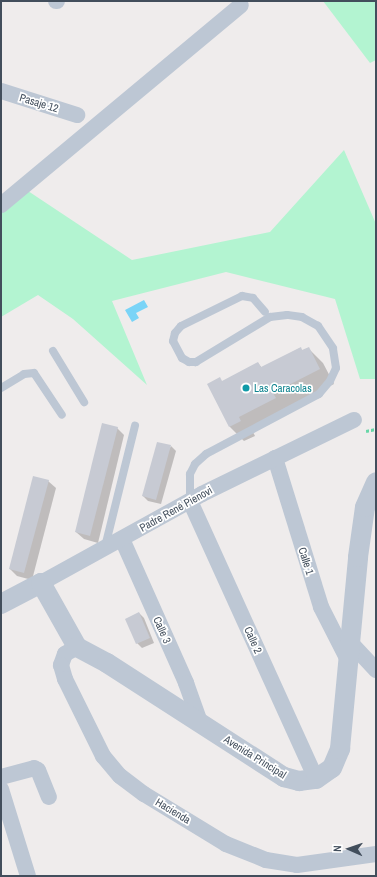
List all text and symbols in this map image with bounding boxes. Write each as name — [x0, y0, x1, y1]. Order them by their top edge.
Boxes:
street label: Pasaje 12 — [18, 91, 60, 115]
place label: Las Caracolas — [254, 381, 312, 395]
marker: Las Caracolas — [241, 383, 251, 393]
street label: Padre René Pienovi — [137, 484, 215, 534]
street label: Calle 1 — [295, 546, 317, 576]
street label: Calle 3 — [150, 614, 174, 646]
street label: Calle 2 — [241, 624, 265, 656]
street label: Avenida Principal — [221, 733, 289, 781]
street label: Hacienda — [153, 795, 193, 827]
north arrow — [329, 829, 369, 869]
text: N — [330, 845, 344, 852]

